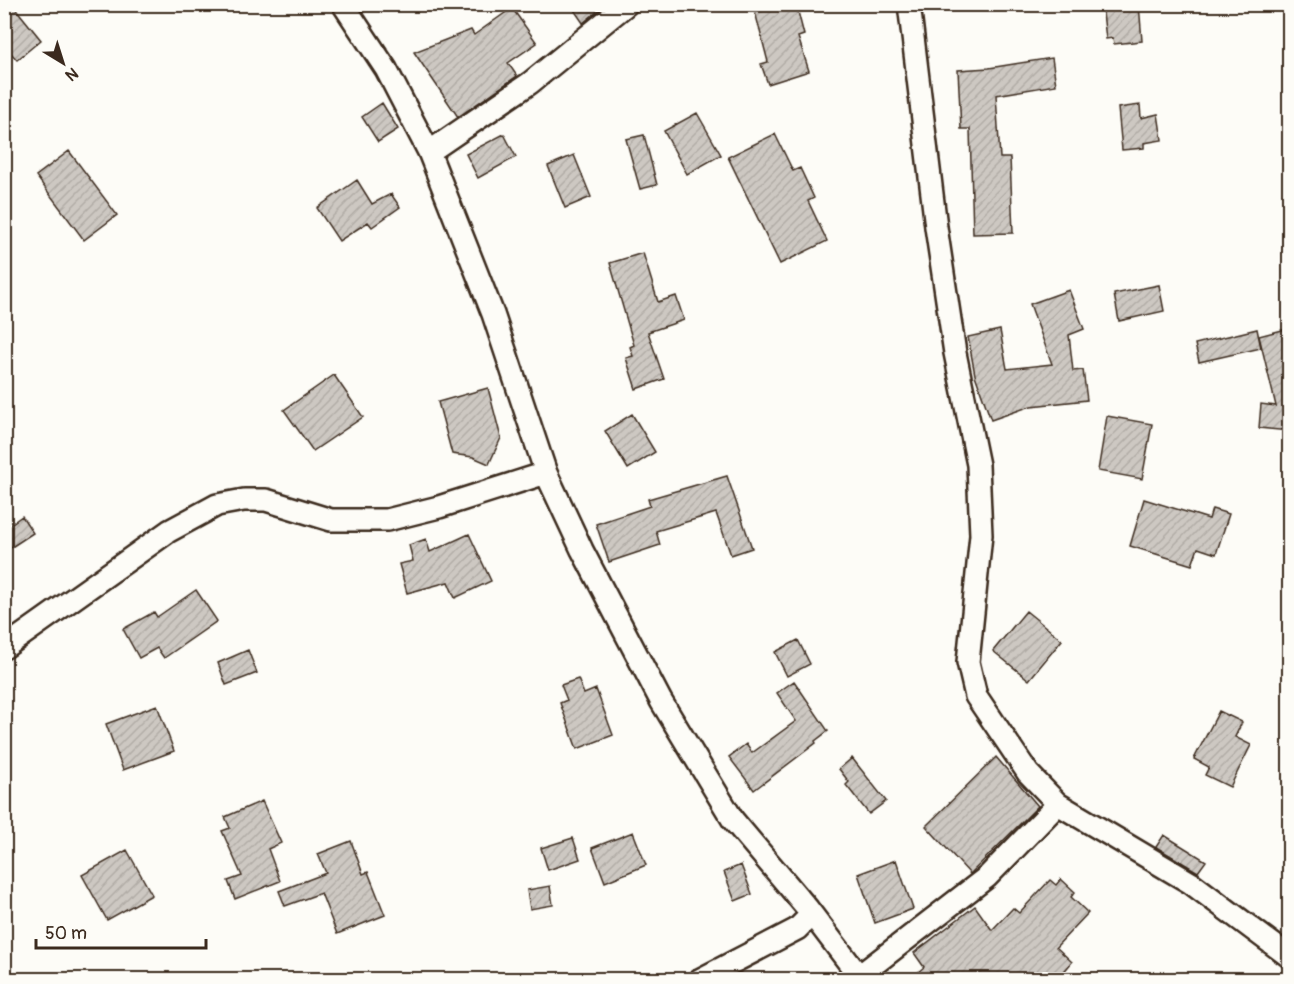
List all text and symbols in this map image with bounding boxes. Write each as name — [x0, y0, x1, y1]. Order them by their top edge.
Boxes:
north arrow — [33, 33, 93, 93]
text: N — [61, 63, 82, 85]
scale bar — [36, 912, 206, 950]
text: 50 m — [45, 922, 87, 945]

